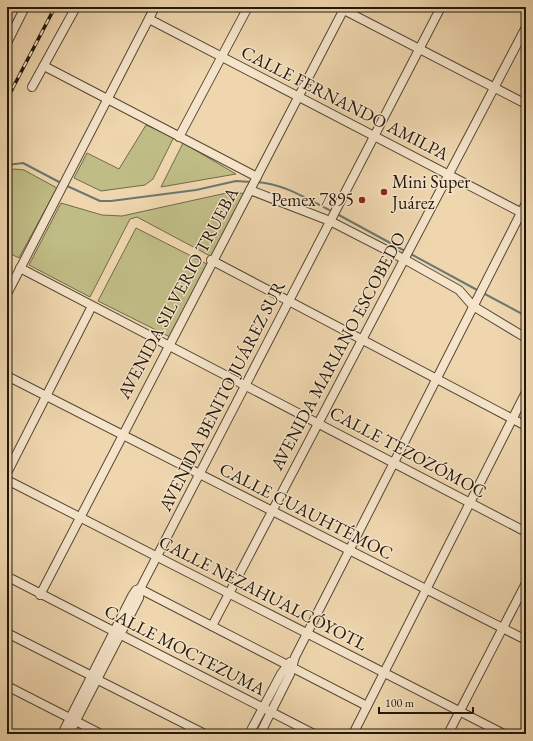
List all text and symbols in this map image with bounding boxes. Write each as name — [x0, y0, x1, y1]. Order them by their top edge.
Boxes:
street label: CALLE FERNANDO AMILPA — [237, 40, 453, 165]
place label: Mini Super Juárez — [390, 170, 470, 214]
street label: AVENIDA SILVERIO TRUEBA — [111, 182, 243, 403]
marker: Mini Super Juárez — [379, 187, 389, 197]
place label: Pemex 7895 — [271, 188, 354, 211]
marker: Pemex 7895 — [357, 195, 367, 205]
street label: AVENIDA MARIANO ESCOBEDO — [264, 228, 410, 475]
street label: AVENIDA BENITO JUÁREZ SUR — [153, 277, 290, 516]
street label: CALLE TEZOZÓMOC — [326, 401, 491, 503]
street label: CALLE CUAUHTÉMOC — [216, 457, 397, 564]
street label: CALLE NEZAHUALCÓYOTL — [155, 530, 372, 655]
street label: CALLE MOCTEZUMA — [101, 599, 270, 700]
scale bar — [379, 689, 473, 715]
text: 100 m — [385, 695, 415, 711]

